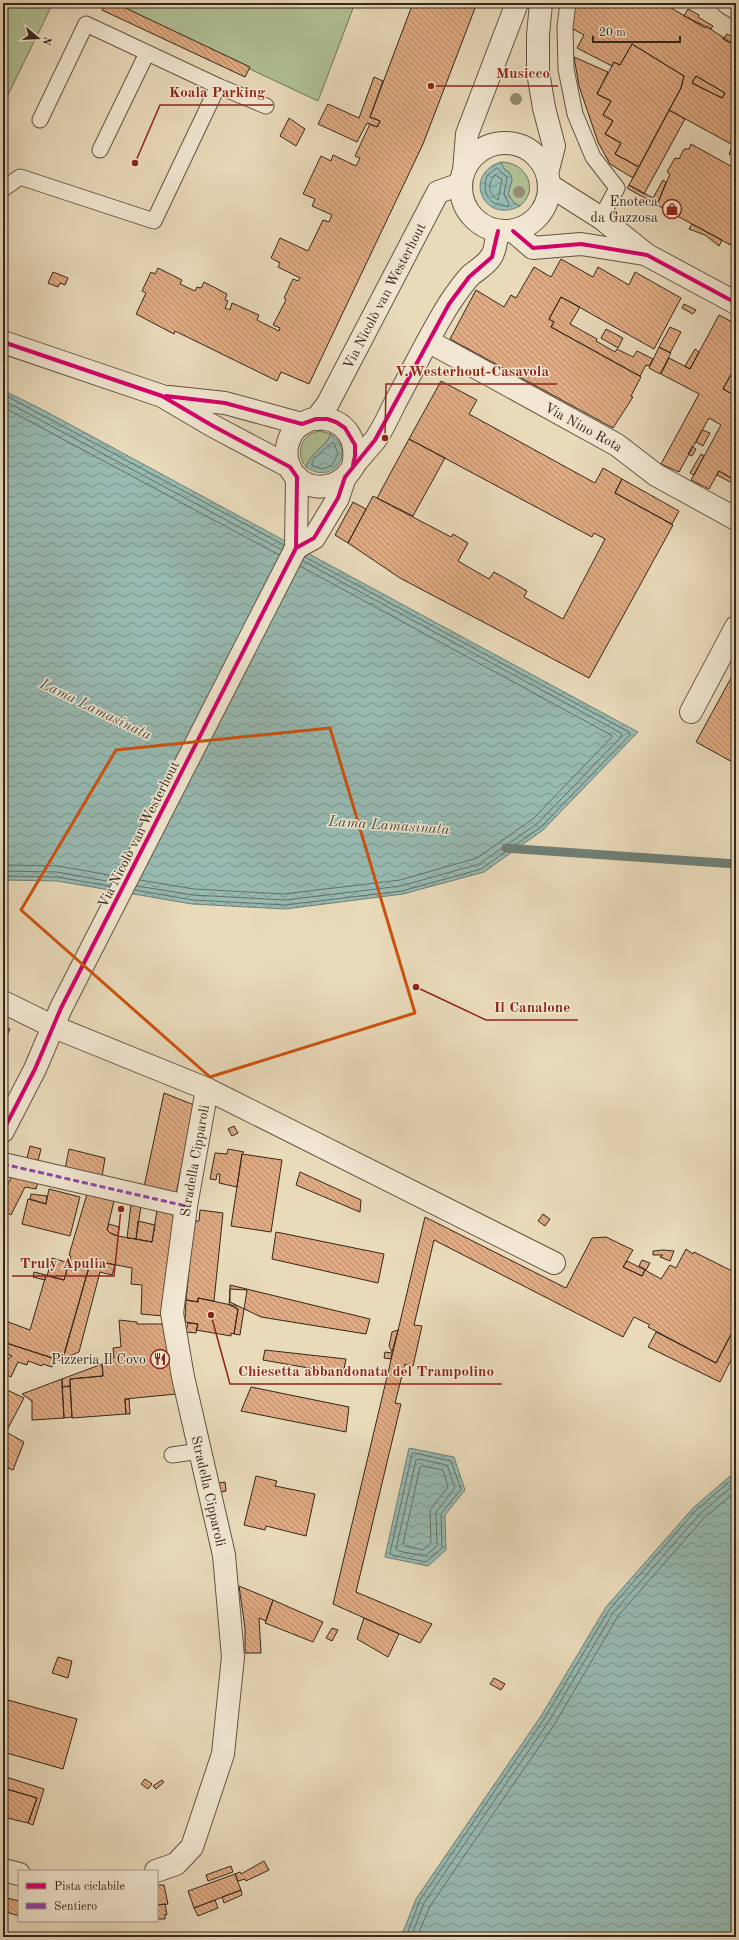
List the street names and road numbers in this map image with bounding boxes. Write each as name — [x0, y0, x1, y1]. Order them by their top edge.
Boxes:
street label: Via Nicolò van Westerhout — [341, 221, 429, 372]
street label: Via Nino Rota — [542, 401, 625, 455]
street label: Via Nicolò van Westerhout — [96, 759, 182, 910]
street label: Stradella Cipparoli — [179, 1104, 212, 1218]
street label: Stradella Cipparoli — [188, 1434, 228, 1548]

